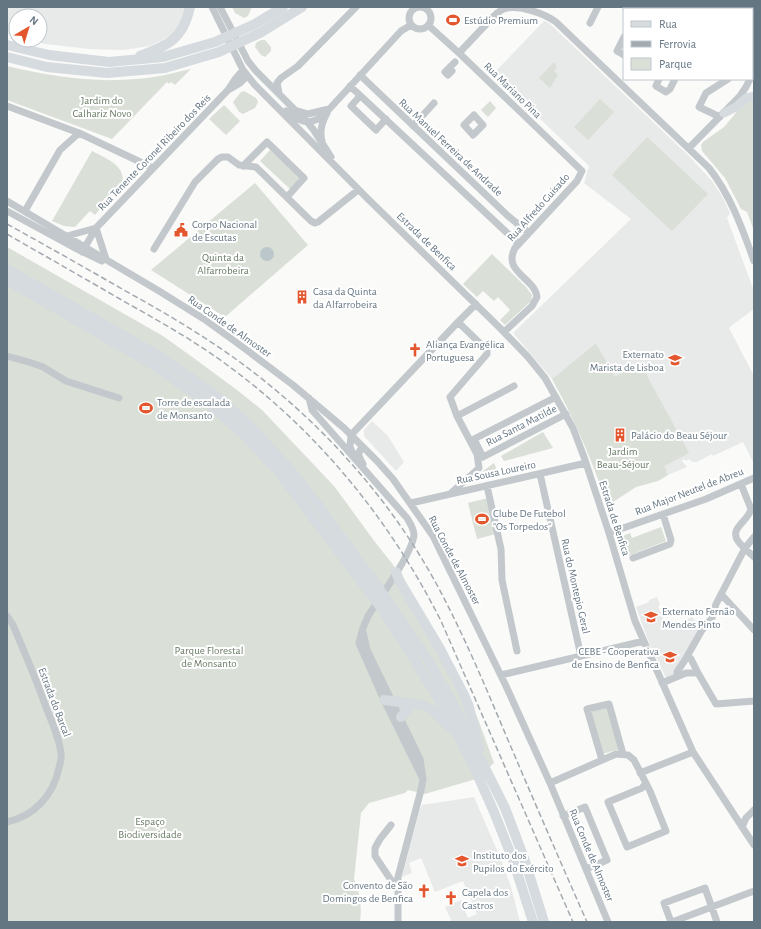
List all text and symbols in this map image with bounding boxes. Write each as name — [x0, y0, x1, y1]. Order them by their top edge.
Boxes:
north arrow — [8, 8, 48, 48]
legend — [623, 8, 753, 80]
sports icon: Estúdio Premium — [445, 12, 461, 28]
text: N — [27, 14, 40, 27]
place label: Estúdio Premium — [464, 15, 538, 26]
text: Rua — [659, 18, 678, 30]
text: Ferrovia — [659, 38, 697, 50]
text: Parque — [659, 58, 692, 70]
street label: Rua Mariano Pina — [482, 60, 544, 120]
street label: Rua Tenente Coronel Ribeiro dos Reis — [96, 92, 213, 213]
park label: Jardim do Calhariz Novo — [72, 95, 132, 119]
street label: Rua Manuel Ferreira de Andrade — [397, 97, 504, 198]
street label: Rua Alfredo Guisado — [505, 171, 572, 243]
street label: Estrada de Benfica — [395, 210, 459, 273]
place label: Corpo Nacional de Escutas — [192, 219, 257, 243]
public building icon: Corpo Nacional de Escutas — [173, 222, 189, 238]
park label: Quinta da Alfarrobeira — [197, 252, 249, 276]
place label: Casa da Quinta da Alfarrobeira — [313, 286, 377, 310]
building icon: Casa da Quinta da Alfarrobeira — [294, 289, 310, 305]
street label: Rua Conde de Almoster — [186, 293, 274, 360]
place label: Aliança Evangélica Portuguesa — [426, 339, 505, 363]
church icon: Aliança Evangélica Portuguesa — [407, 342, 423, 358]
place label: Externato Marista de Lisboa — [590, 349, 664, 373]
school or university icon: Externato Marista de Lisboa — [667, 352, 683, 368]
place label: Torre de escalada de Monsanto — [157, 397, 230, 421]
sports icon: Torre de escalada de Monsanto — [138, 400, 154, 416]
street label: Rua Santa Matilde — [484, 403, 558, 448]
building icon: Palácio do Beau Séjour — [612, 427, 628, 443]
place label: Palácio do Beau Séjour — [631, 430, 728, 441]
park label: Jardim Beau-Séjour — [597, 446, 650, 470]
street label: Rua Sousa Loureiro — [455, 459, 537, 486]
street label: Rua Major Neutel de Abreu — [633, 466, 745, 517]
street label: Estrada de Benfica — [597, 479, 632, 557]
place label: Clube De Futebol "Os Torpedos" — [493, 508, 566, 532]
sports icon: Clube De Futebol "Os Torpedos" — [474, 511, 490, 527]
street label: Rua Conde de Almoster — [426, 514, 483, 607]
street label: Rua do Montepio Geral — [559, 537, 592, 635]
place label: Externato Fernão Mendes Pinto — [662, 606, 735, 630]
school or university icon: Externato Fernão Mendes Pinto — [643, 609, 659, 625]
park label: Parque Florestal de Monsanto — [175, 645, 243, 669]
place label: CEBE - Cooperativa de Ensino de Benfica — [572, 646, 659, 670]
school or university icon: CEBE - Cooperativa de Ensino de Benfica — [662, 649, 678, 665]
street label: Estrada do Barcal — [36, 666, 73, 738]
street label: Rua Conde de Almoster — [567, 807, 616, 903]
park label: Espaço Biodiversidade — [118, 816, 182, 840]
place label: Instituto dos Pupilos do Exército — [473, 850, 554, 874]
school or university icon: Instituto dos Pupilos do Exército — [454, 853, 470, 869]
place label: Convento de São Domingos de Benfica — [322, 880, 413, 904]
church icon: Convento de São Domingos de Benfica — [416, 883, 432, 899]
place label: Capela dos Castros — [462, 887, 508, 911]
church icon: Capela dos Castros — [443, 890, 459, 906]

